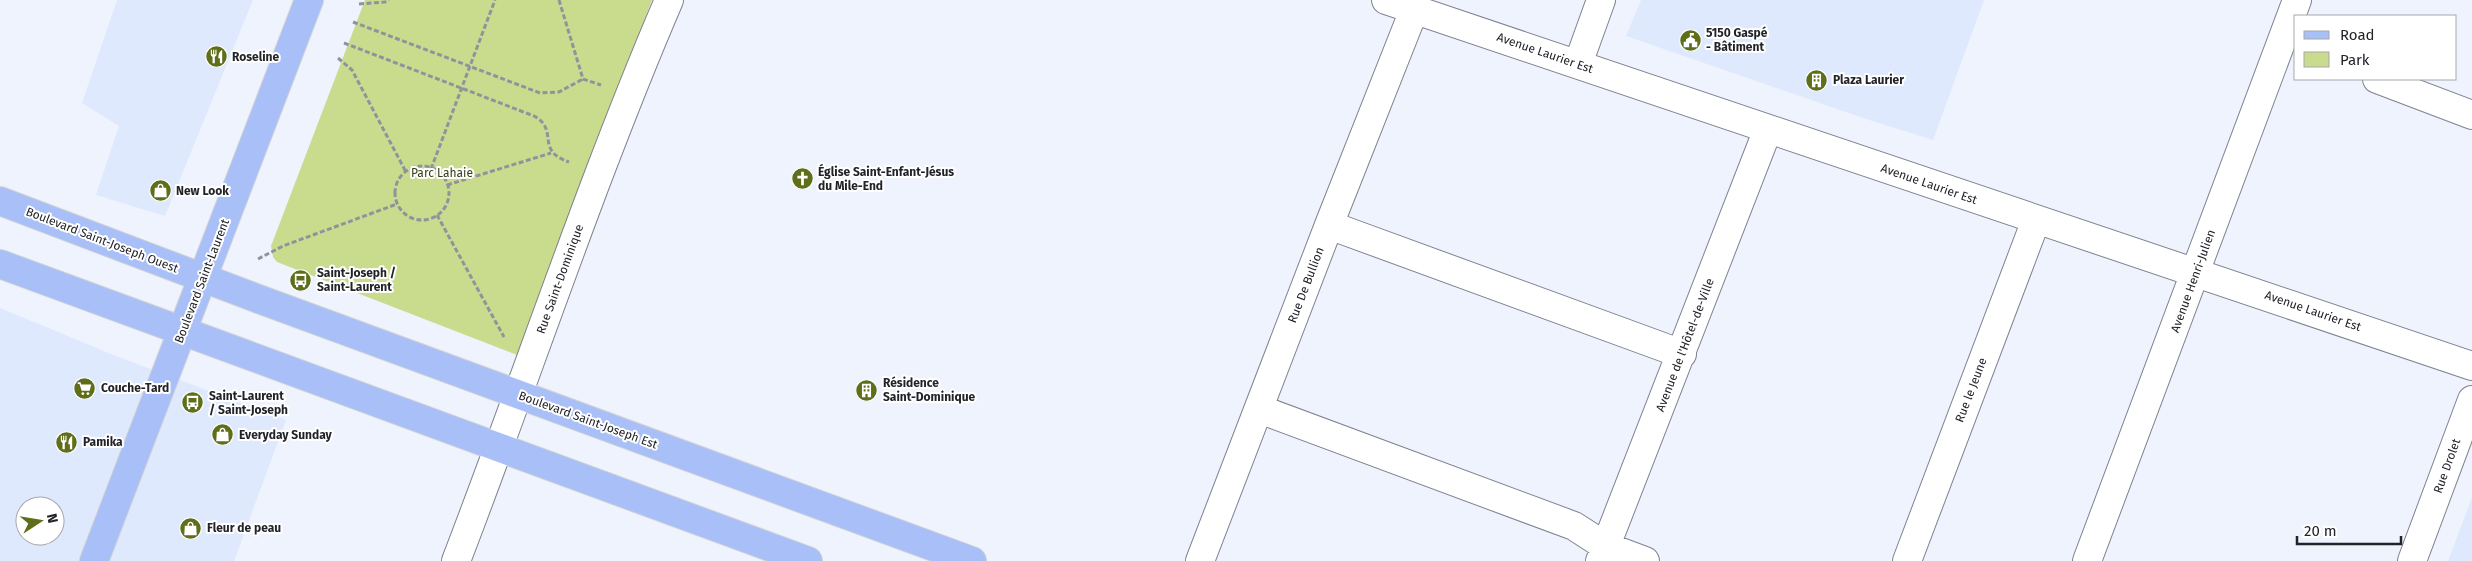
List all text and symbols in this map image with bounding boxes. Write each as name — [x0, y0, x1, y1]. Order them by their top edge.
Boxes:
legend — [2294, 15, 2457, 80]
place label: 5150 Gaspé - Bâtiment — [1706, 26, 1768, 54]
text: Road — [2340, 26, 2375, 44]
public building icon: 5150 Gaspé - Bâtiment — [1678, 28, 1702, 52]
street label: Avenue Laurier Est — [1495, 30, 1596, 76]
restaurant icon: Roseline — [204, 45, 228, 69]
place label: Roseline — [232, 50, 280, 64]
text: Park — [2340, 51, 2370, 69]
building icon: Plaza Laurier — [1805, 68, 1829, 92]
place label: Plaza Laurier — [1833, 73, 1904, 87]
street label: Avenue Laurier Est — [1879, 161, 1980, 207]
place label: Église Saint-Enfant-Jésus du Mile-End — [818, 163, 954, 193]
park label: Parc Lahaie — [411, 166, 473, 180]
church icon: Église Saint-Enfant-Jésus du Mile-End — [790, 167, 814, 191]
shop icon: New Look — [148, 179, 172, 203]
place label: New Look — [176, 184, 229, 198]
street label: Boulevard Saint-Joseph Ouest — [24, 204, 181, 276]
street label: Boulevard Saint-Laurent — [172, 216, 232, 345]
street label: Rue Saint-Dominique — [534, 222, 586, 336]
street label: Avenue Henri-Julien — [2168, 228, 2218, 334]
street label: Rue De Bullion — [1285, 245, 1327, 325]
place label: Saint-Joseph / Saint-Laurent — [317, 266, 396, 294]
bus stop icon: Saint-Joseph / Saint-Laurent — [289, 268, 313, 292]
street label: Avenue de l'Hôtel-de-Ville — [1653, 276, 1717, 414]
street label: Avenue Laurier Est — [2263, 288, 2364, 334]
street label: Rue le Jeune — [1952, 356, 1990, 424]
supermarket icon: Couche-Tard — [73, 376, 97, 400]
place label: Résidence Saint-Dominique — [883, 376, 976, 404]
building icon: Résidence Saint-Dominique — [855, 378, 879, 402]
place label: Couche-Tard — [101, 381, 169, 395]
street label: Boulevard Saint-Joseph Est — [517, 388, 660, 452]
place label: Saint-Laurent / Saint-Joseph — [209, 389, 288, 417]
bus stop icon: Saint-Laurent / Saint-Joseph — [181, 391, 205, 415]
shop icon: Everyday Sunday — [211, 423, 235, 447]
place label: Everyday Sunday — [239, 428, 333, 442]
restaurant icon: Pamika — [55, 430, 79, 454]
place label: Pamika — [83, 435, 123, 449]
street label: Rue Drolet — [2431, 436, 2464, 495]
north arrow — [15, 496, 65, 546]
text: N — [43, 512, 62, 525]
scale bar — [2297, 514, 2401, 546]
shop icon: Fleur de peau — [179, 516, 203, 540]
place label: Fleur de peau — [207, 521, 281, 535]
text: 20 m — [2304, 522, 2337, 540]

